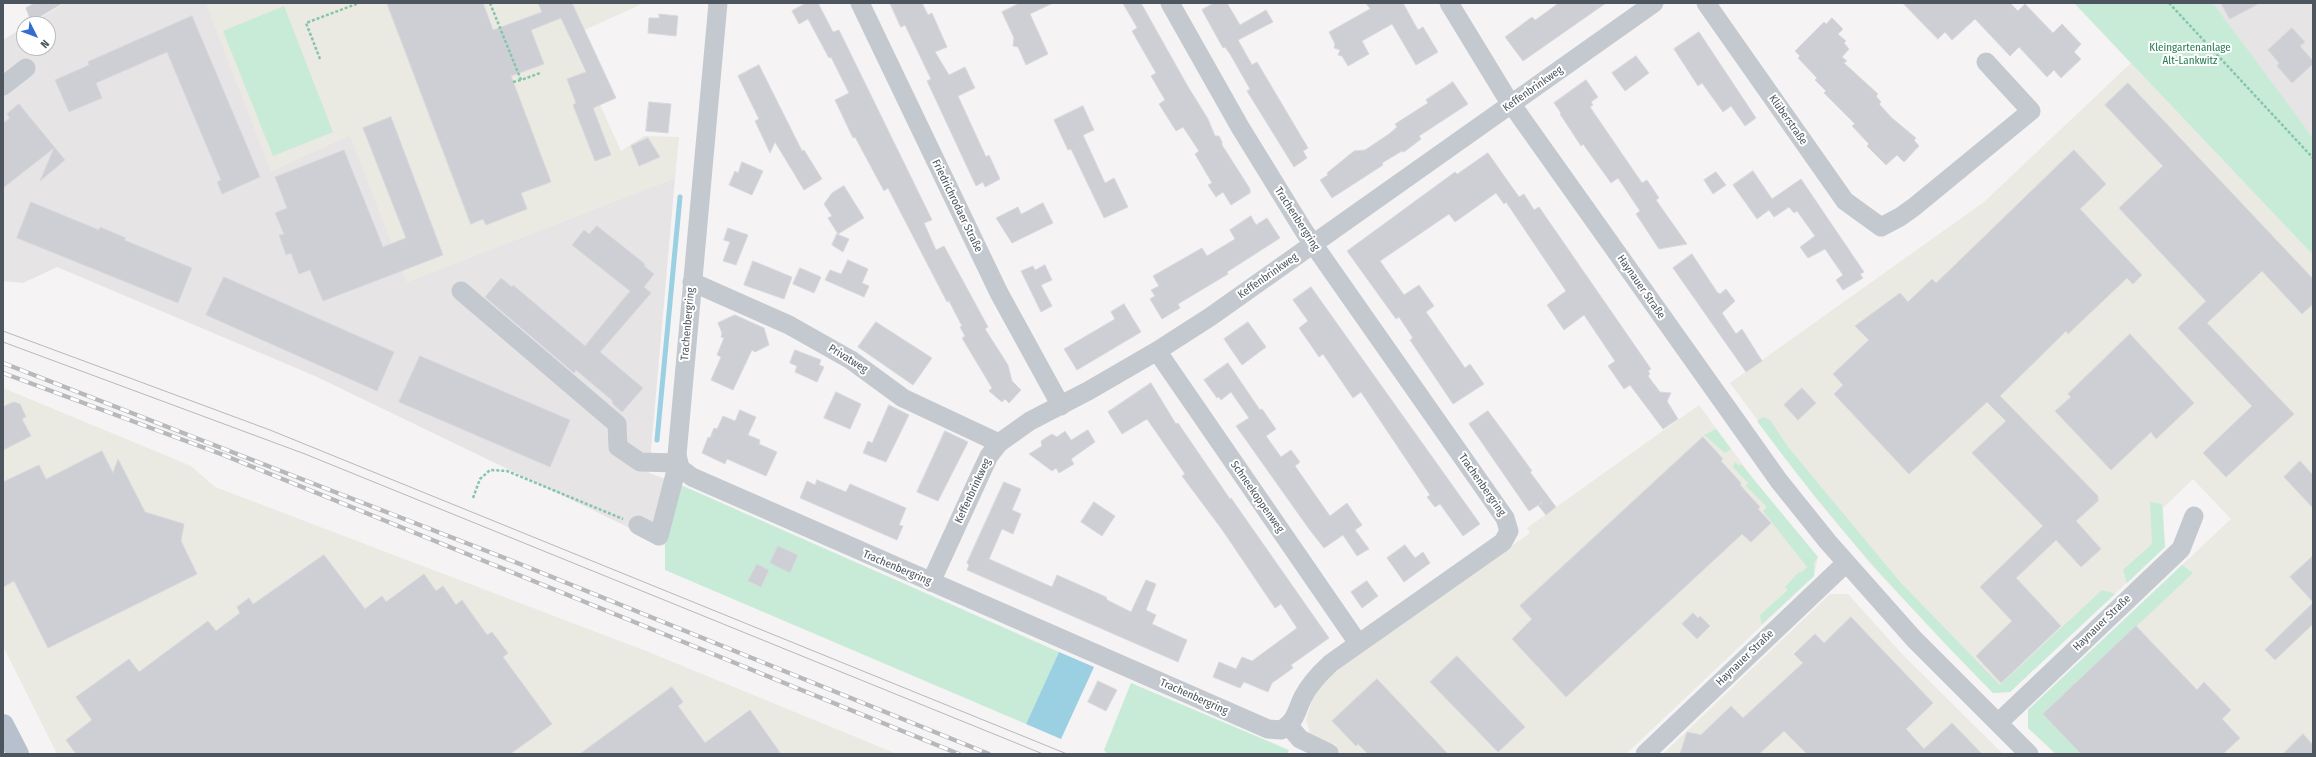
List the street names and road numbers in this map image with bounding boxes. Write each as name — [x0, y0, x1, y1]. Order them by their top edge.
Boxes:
street label: Keffenbrinkweg — [1500, 63, 1566, 115]
street label: Klüberstraße — [1766, 92, 1810, 148]
street label: Friedrichrodaer Straße — [929, 158, 985, 254]
street label: Trachenbergring — [1272, 185, 1322, 253]
street label: Keffenbrinkweg — [1235, 250, 1301, 302]
street label: Haynauer Straße — [1614, 253, 1668, 321]
street label: Trachenbergring — [678, 287, 698, 361]
street label: Privatweg — [826, 342, 870, 376]
street label: Trachenbergring — [1456, 451, 1508, 519]
street label: Keffenbrinkweg — [952, 456, 994, 526]
street label: Schneekoppenweg — [1227, 459, 1287, 535]
street label: Trachenbergring — [861, 548, 933, 588]
street label: Haynauer Straße — [2070, 592, 2134, 654]
street label: Haynauer Straße — [1713, 627, 1777, 689]
street label: Trachenbergring — [1158, 676, 1230, 718]

